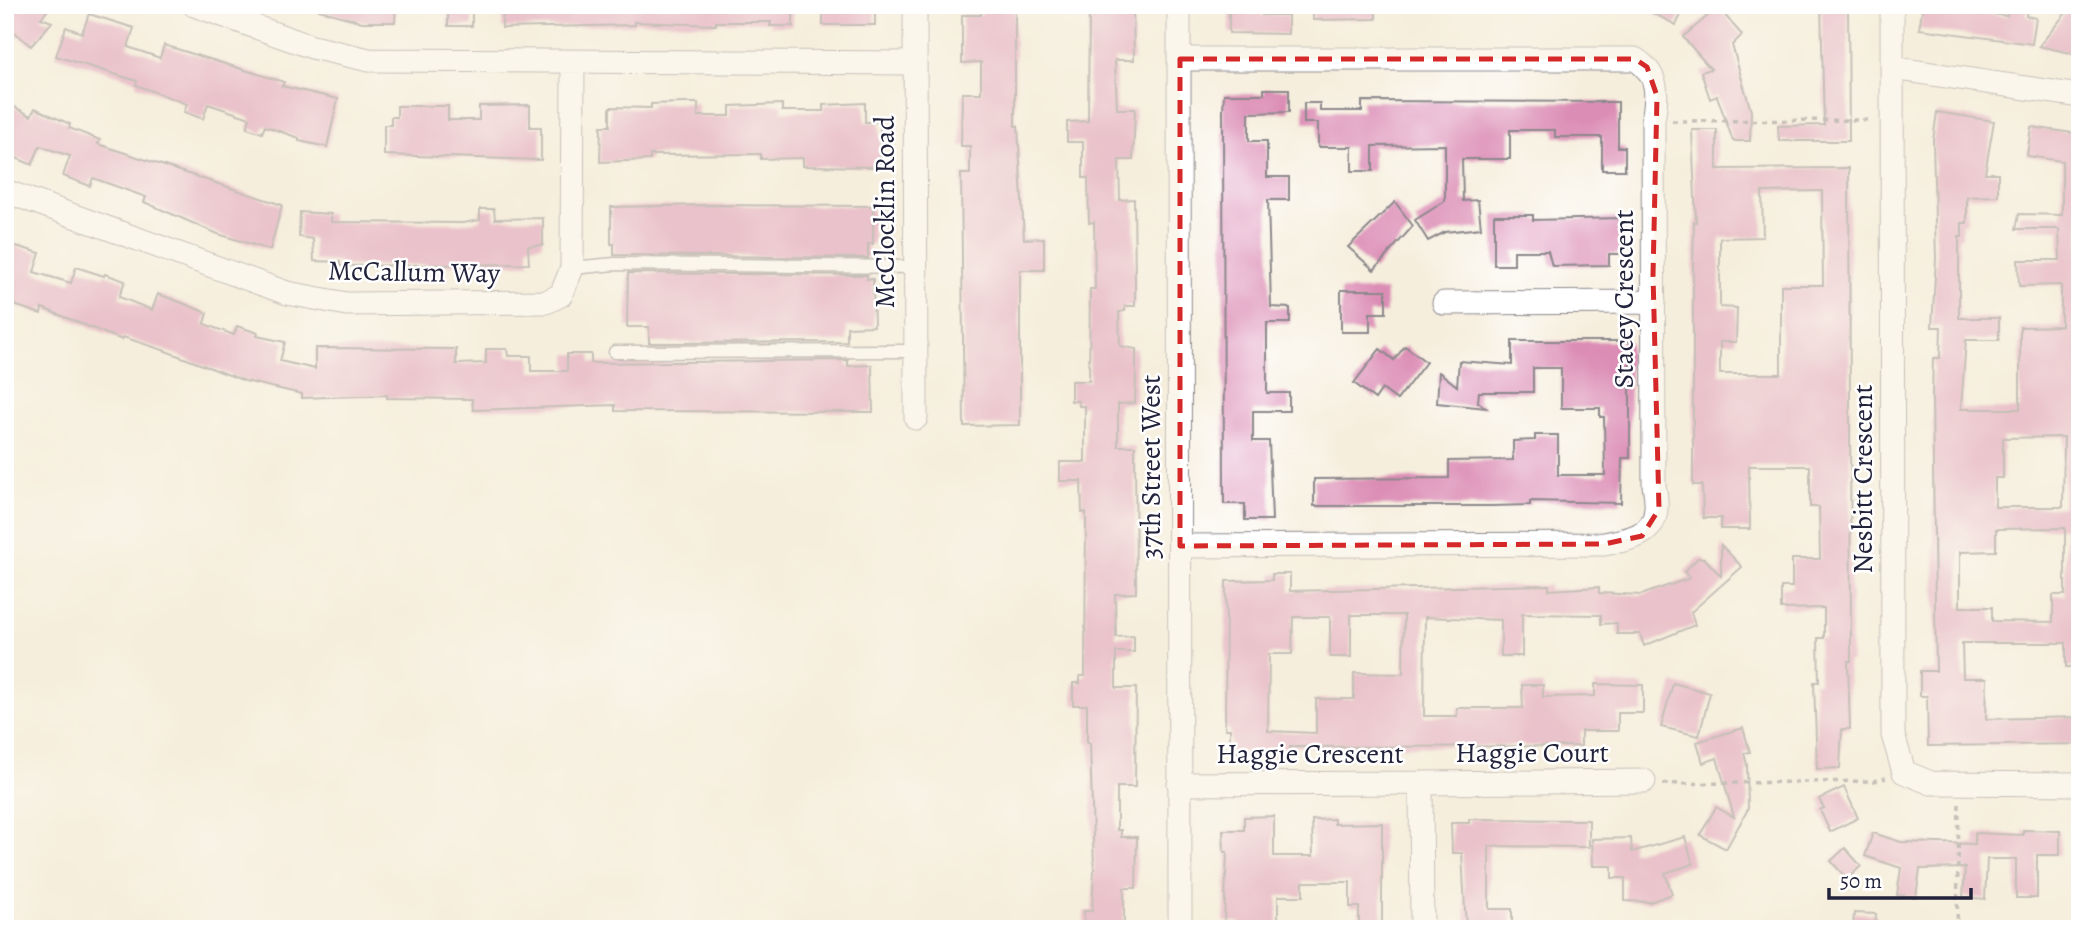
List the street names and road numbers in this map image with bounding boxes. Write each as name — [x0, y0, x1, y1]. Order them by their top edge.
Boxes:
street label: McClocklin Road — [866, 115, 904, 309]
street label: Stacey Crescent — [1605, 210, 1643, 388]
street label: McCallum Way — [328, 252, 501, 293]
street label: 37th Street West — [1132, 375, 1170, 559]
street label: Nesbitt Crescent — [1844, 384, 1882, 574]
street label: Haggie Court — [1455, 734, 1609, 772]
street label: Haggie Crescent — [1216, 735, 1404, 773]

